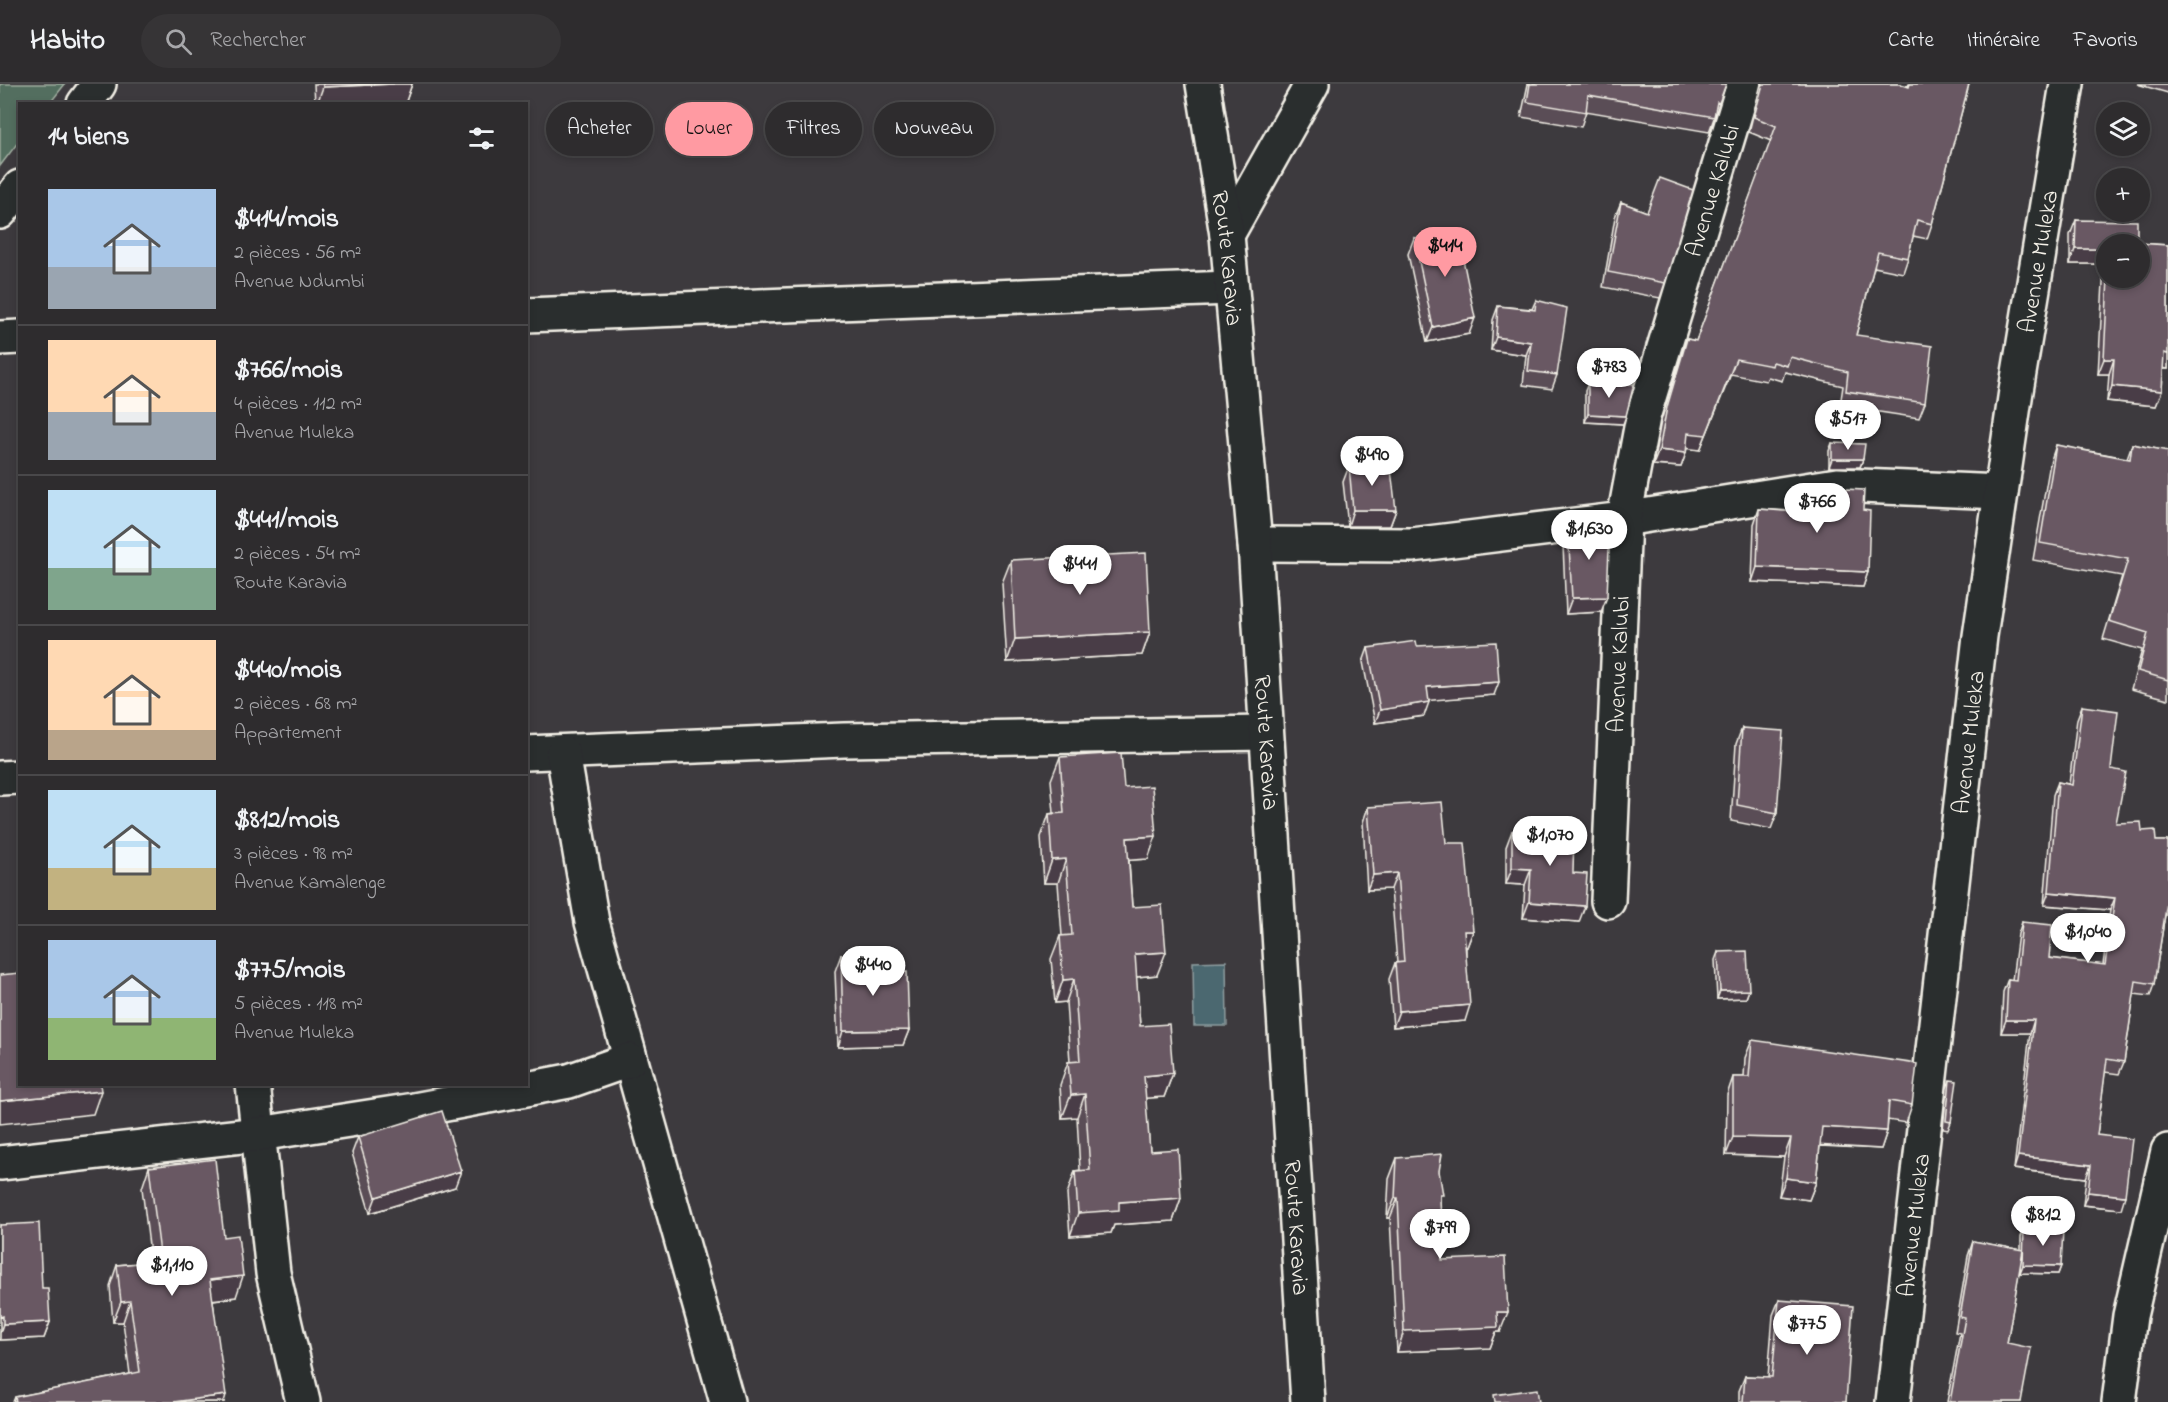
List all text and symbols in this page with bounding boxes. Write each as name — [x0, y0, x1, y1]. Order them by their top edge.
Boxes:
search box — [141, 14, 561, 68]
text: Habito — [30, 21, 105, 62]
icon: search — [162, 25, 195, 58]
text: Rechercher — [210, 25, 306, 57]
text: Carte — [1888, 26, 1934, 56]
text: Itinéraire — [1967, 26, 2040, 56]
text: Favoris — [2073, 26, 2138, 56]
chip: Acheter — [546, 102, 653, 156]
chip: Louer — [665, 102, 753, 156]
chip: Filtres — [765, 102, 862, 156]
chip: Nouveau — [874, 102, 994, 156]
map controls — [2096, 102, 2150, 288]
button: layers — [2096, 102, 2150, 156]
text: 14 biens — [48, 119, 130, 157]
street label: Avenue Kalubi — [1678, 120, 1751, 262]
icon: filters — [465, 122, 498, 155]
button: + — [2096, 168, 2150, 222]
street label: Route Karavia — [1200, 188, 1250, 327]
street label: Avenue Muleka — [2011, 188, 2069, 336]
text: $414/mois — [234, 201, 339, 239]
icon: home — [96, 213, 168, 285]
pin: $414 — [1409, 227, 1481, 278]
text: $414 — [1428, 232, 1462, 261]
button: − — [2096, 234, 2150, 288]
text: 2 pièces · 56 m² — [234, 239, 361, 268]
text: Avenue Ndumbi — [234, 268, 365, 297]
pin: $783 — [1573, 348, 1645, 399]
text: $766/mois — [234, 352, 343, 390]
text: $783 — [1591, 353, 1627, 382]
icon: home — [96, 364, 168, 436]
text: 4 pièces · 112 m² — [234, 390, 362, 419]
pin: $517 — [1812, 400, 1884, 451]
text: $517 — [1829, 405, 1867, 434]
text: Avenue Muleka — [234, 419, 354, 448]
pin: $490 — [1336, 436, 1408, 487]
text: $490 — [1355, 441, 1390, 470]
pin: $766 — [1781, 483, 1853, 534]
text: $766 — [1798, 488, 1836, 517]
text: $441/mois — [234, 502, 339, 540]
pin: $1,630 — [1540, 510, 1638, 561]
icon: home — [96, 514, 168, 586]
text: $1,630 — [1565, 515, 1613, 544]
text: 2 pièces · 54 m² — [234, 540, 361, 569]
pin: $441 — [1044, 545, 1116, 596]
text: $441 — [1063, 550, 1097, 579]
text: Route Karavia — [234, 569, 347, 598]
street label: Avenue Kalubi — [1600, 595, 1641, 734]
text: $440/mois — [234, 652, 342, 690]
icon: home — [96, 664, 168, 736]
street label: Avenue Muleka — [1945, 669, 1996, 816]
street label: Route Karavia — [1243, 674, 1286, 811]
text: 2 pièces · 68 m² — [234, 690, 357, 719]
text: Appartement — [234, 719, 342, 748]
text: $812/mois — [234, 802, 340, 840]
icon: home — [96, 814, 168, 886]
pin: $1,070 — [1501, 816, 1599, 867]
text: $1,070 — [1526, 821, 1574, 850]
text: 3 pièces · 98 m² — [234, 840, 353, 869]
text: Avenue Kamalenge — [234, 869, 386, 898]
pin: $1,040 — [2039, 913, 2137, 964]
text: $1,040 — [2064, 918, 2112, 947]
pin: $440 — [837, 946, 909, 997]
text: $440 — [854, 951, 892, 980]
text: $775/mois — [234, 952, 346, 990]
icon: home — [96, 964, 168, 1036]
text: 5 pièces · 118 m² — [234, 990, 363, 1019]
text: Avenue Muleka — [234, 1019, 354, 1048]
street label: Avenue Muleka — [1890, 1152, 1941, 1299]
street label: Route Karavia — [1273, 1159, 1316, 1297]
pin: $812 — [2007, 1196, 2079, 1247]
text: $812 — [2025, 1201, 2061, 1230]
pin: $799 — [1404, 1209, 1476, 1260]
text: $799 — [1424, 1214, 1456, 1243]
pin: $1,110 — [123, 1246, 221, 1297]
text: $1,110 — [150, 1251, 194, 1280]
pin: $775 — [1771, 1305, 1843, 1356]
text: $775 — [1787, 1310, 1827, 1339]

